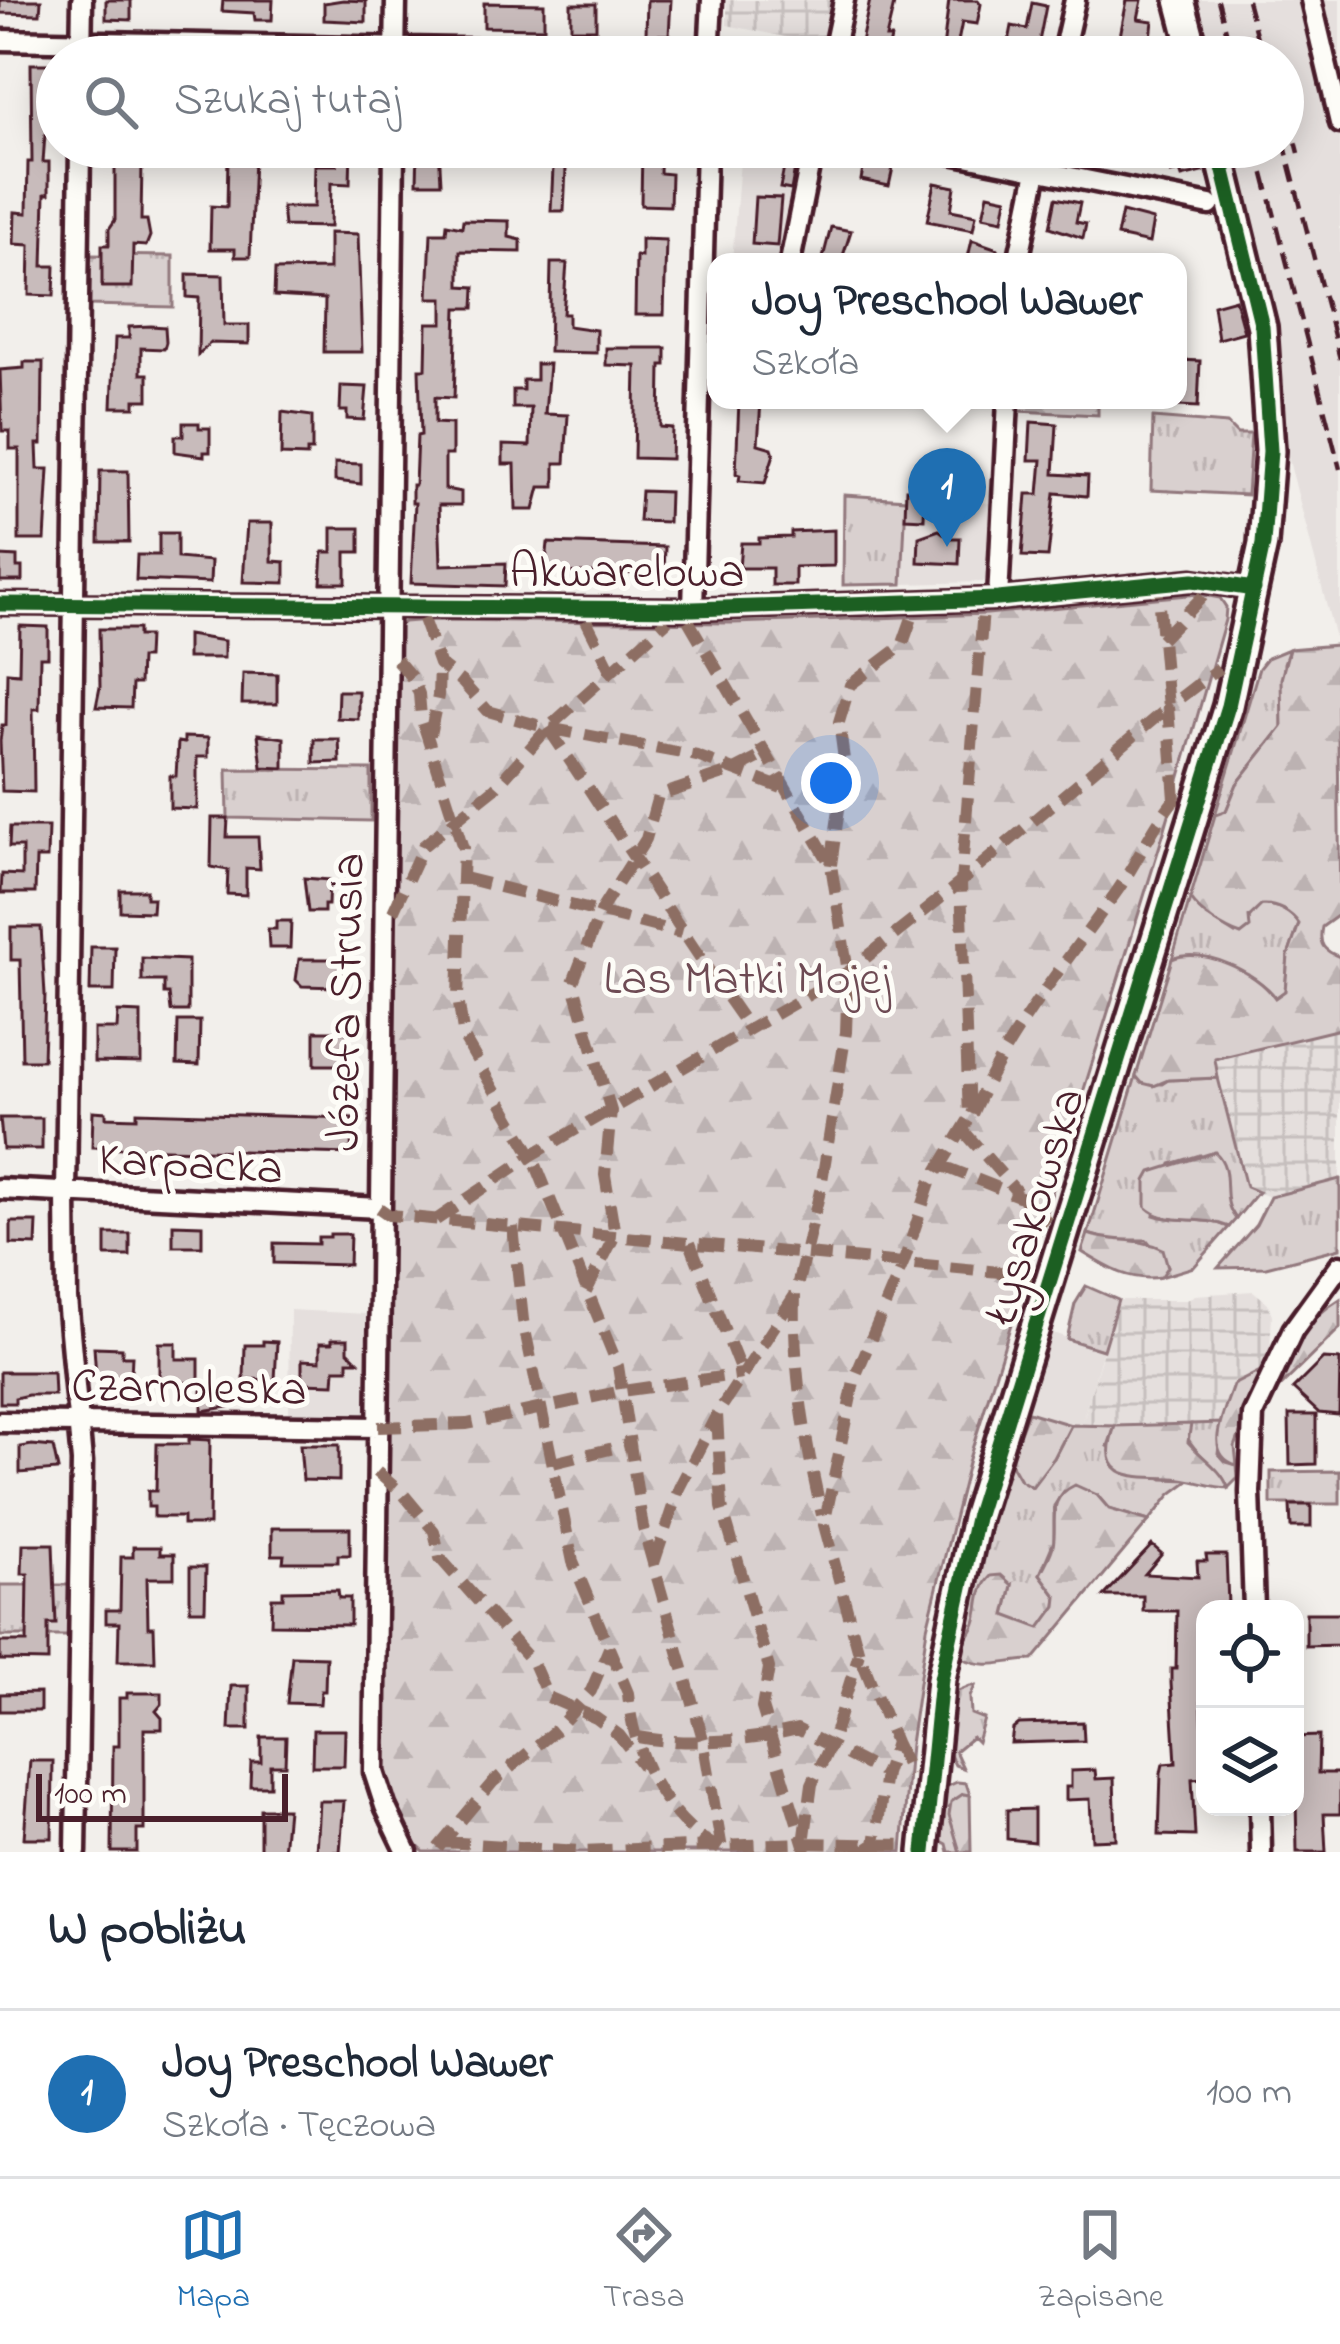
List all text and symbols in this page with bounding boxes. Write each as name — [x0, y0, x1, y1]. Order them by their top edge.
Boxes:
search box — [36, 36, 1304, 168]
icon: search — [78, 69, 144, 135]
text: Szukaj tutaj — [174, 69, 401, 135]
popup — [707, 253, 1187, 409]
text: Joy Preschool Wawer — [752, 270, 1142, 336]
text: Szkoła — [752, 336, 859, 393]
pin: 1 — [908, 448, 986, 547]
street label: Akwarelowa — [510, 539, 744, 609]
your location — [801, 753, 861, 813]
street label: Józefa Strusia — [310, 852, 386, 1152]
park label: Las Matki Mojej — [604, 946, 892, 1016]
street label: Łysakowska — [967, 1080, 1106, 1334]
street label: Karpacka — [97, 1126, 285, 1206]
street label: Czarnoleska — [71, 1353, 307, 1427]
map controls — [1196, 1600, 1304, 1816]
button: locate — [1196, 1600, 1304, 1708]
button: layers — [1196, 1708, 1304, 1816]
scale bar — [36, 1768, 288, 1821]
text: 100 m — [54, 1771, 127, 1819]
text: W pobliżu — [48, 1893, 247, 1968]
text: Joy Preschool Wawer — [162, 2032, 552, 2098]
text: 1 — [81, 2065, 93, 2122]
text: 100 m — [1206, 2065, 1292, 2122]
text: Szkoła · Tęczowa — [162, 2098, 436, 2155]
tab: Mapa — [176, 2202, 250, 2322]
tab: Trasa — [603, 2202, 685, 2322]
tab: Zapisane — [1037, 2202, 1164, 2322]

